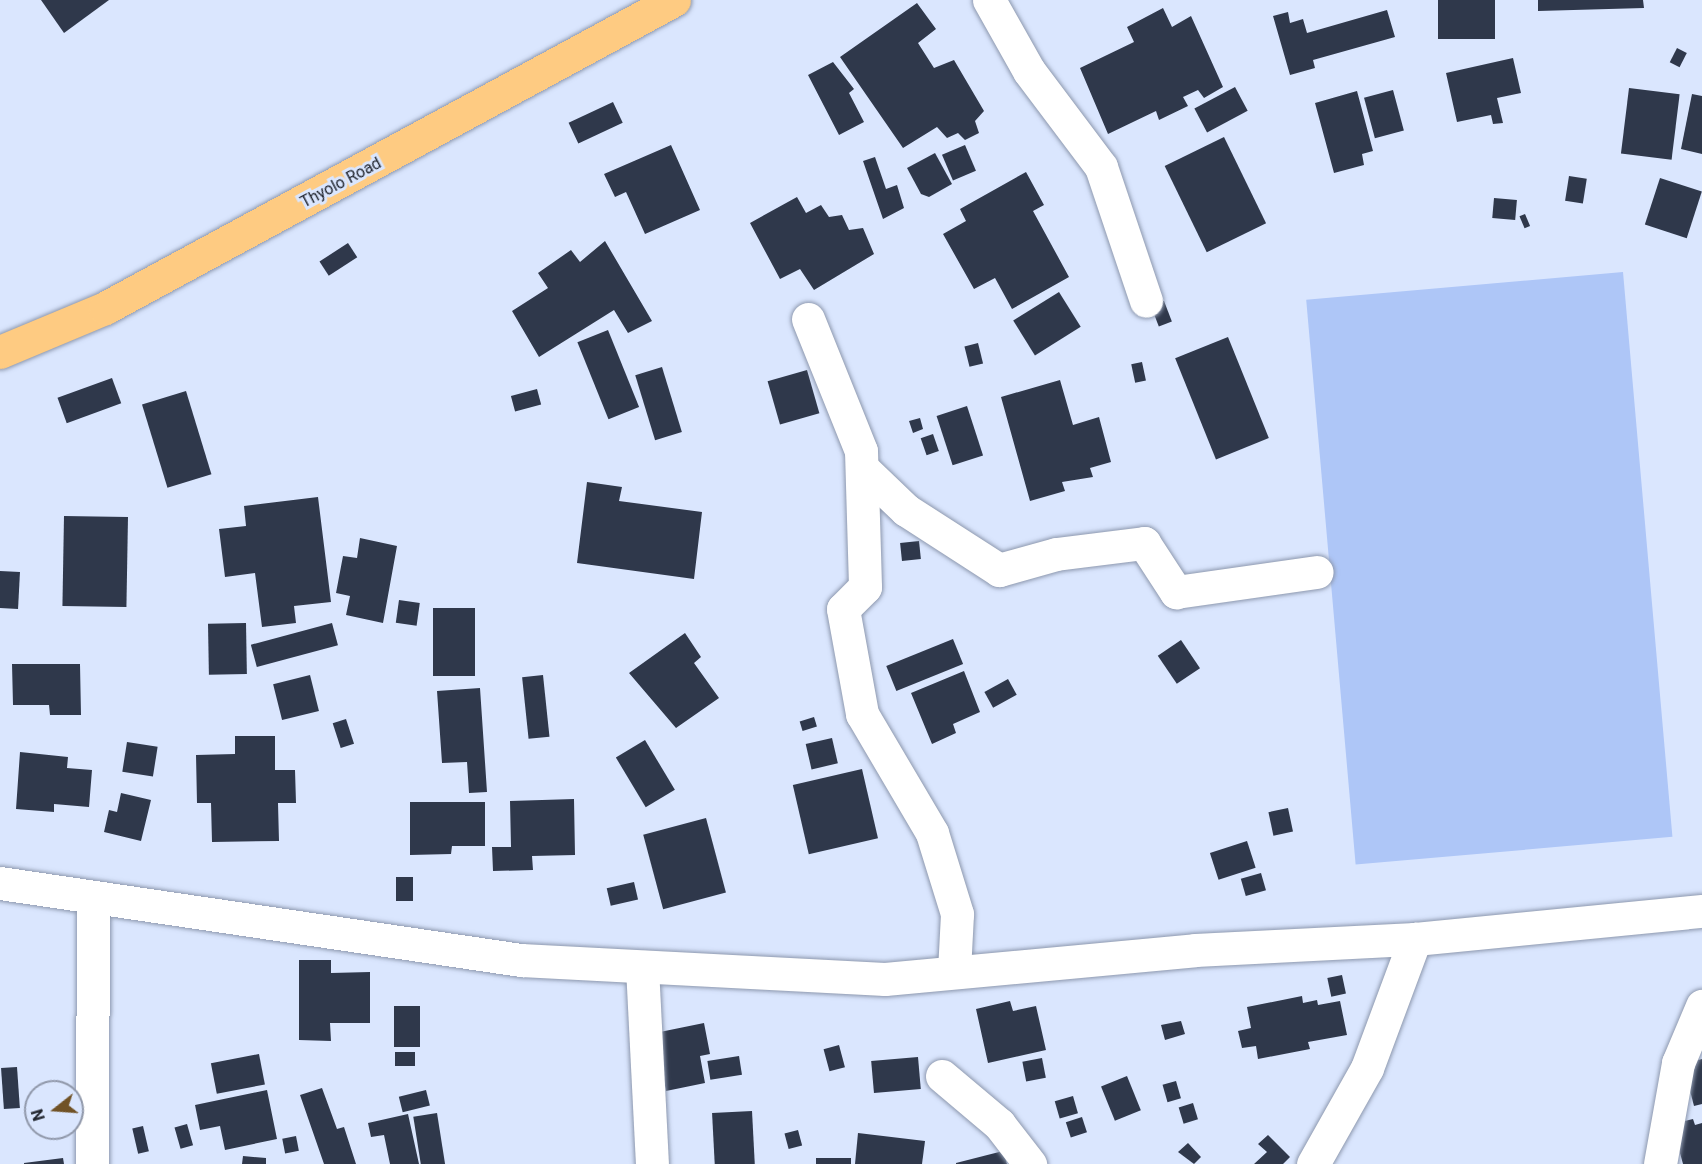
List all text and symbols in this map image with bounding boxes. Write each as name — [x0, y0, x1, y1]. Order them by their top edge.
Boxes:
street label: Thyolo Road — [297, 154, 385, 212]
north arrow — [24, 1080, 84, 1140]
text: N — [27, 1107, 49, 1123]

